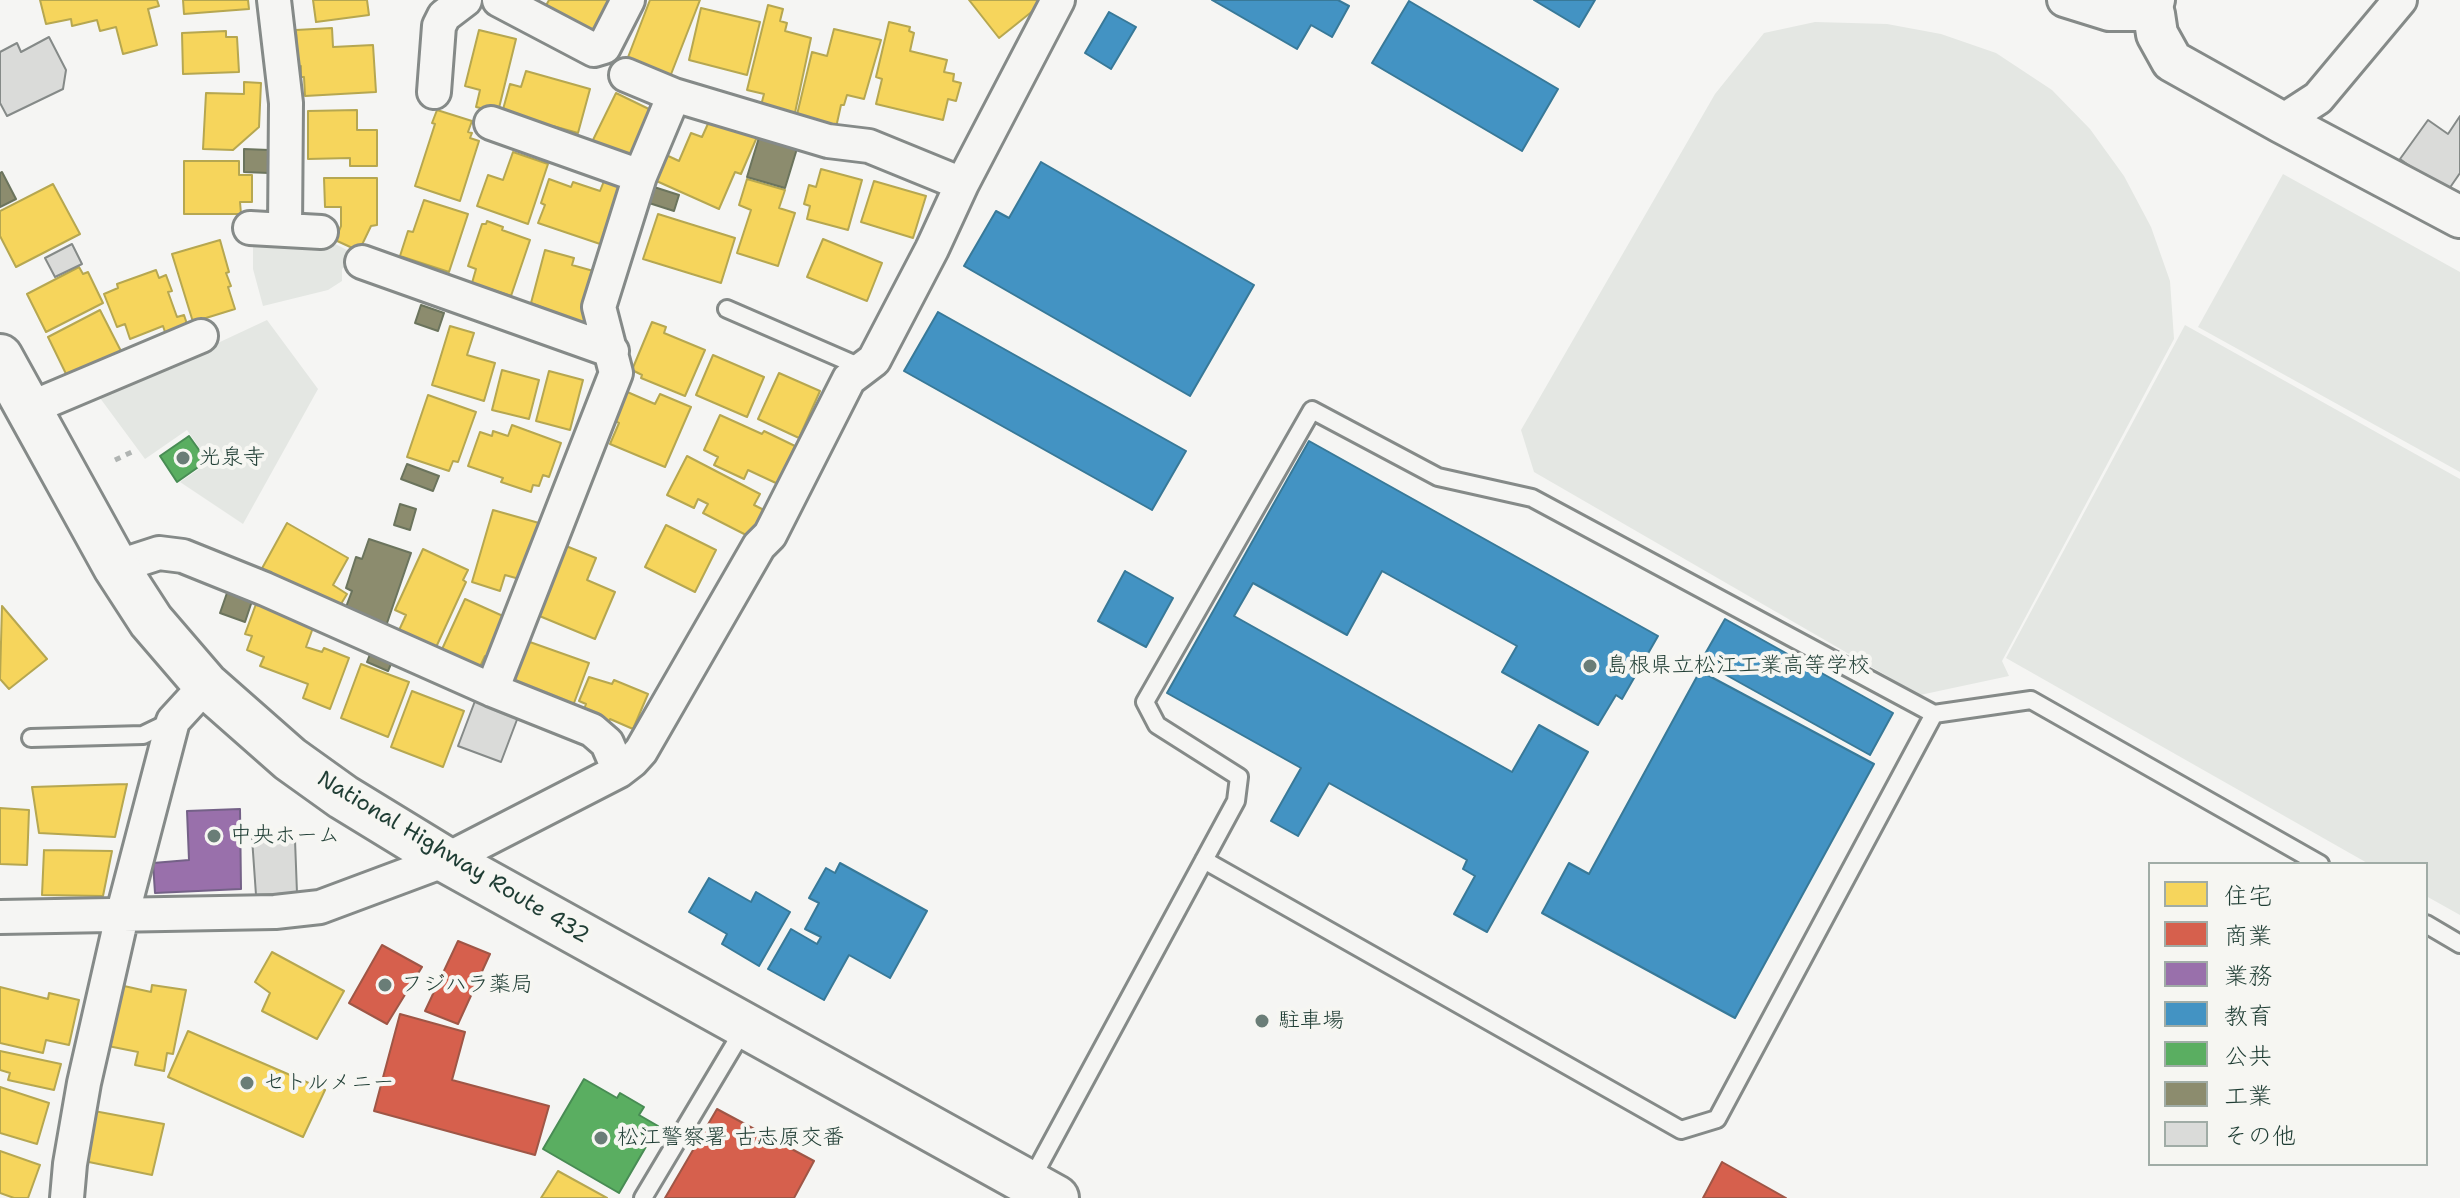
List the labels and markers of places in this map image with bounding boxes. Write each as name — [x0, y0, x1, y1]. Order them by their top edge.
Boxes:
place label: 光泉寺 — [199, 445, 265, 471]
marker: 光泉寺 — [174, 449, 192, 467]
place label: 島根県立松江工業高等学校 — [1606, 653, 1870, 679]
marker: 島根県立松江工業高等学校 — [1581, 657, 1599, 675]
place label: 中央ホーム — [230, 823, 340, 849]
marker: 中央ホーム — [205, 827, 223, 845]
place label: フジハラ薬局 — [401, 972, 533, 998]
marker: フジハラ薬局 — [376, 976, 394, 994]
place label: 駐車場 — [1278, 1008, 1344, 1034]
marker: 駐車場 — [1253, 1012, 1271, 1030]
place label: セトルメニー — [263, 1070, 395, 1096]
marker: セトルメニー — [238, 1074, 256, 1092]
place label: 松江警察署 古志原交番 — [617, 1125, 845, 1151]
marker: 松江警察署 古志原交番 — [592, 1129, 610, 1147]

